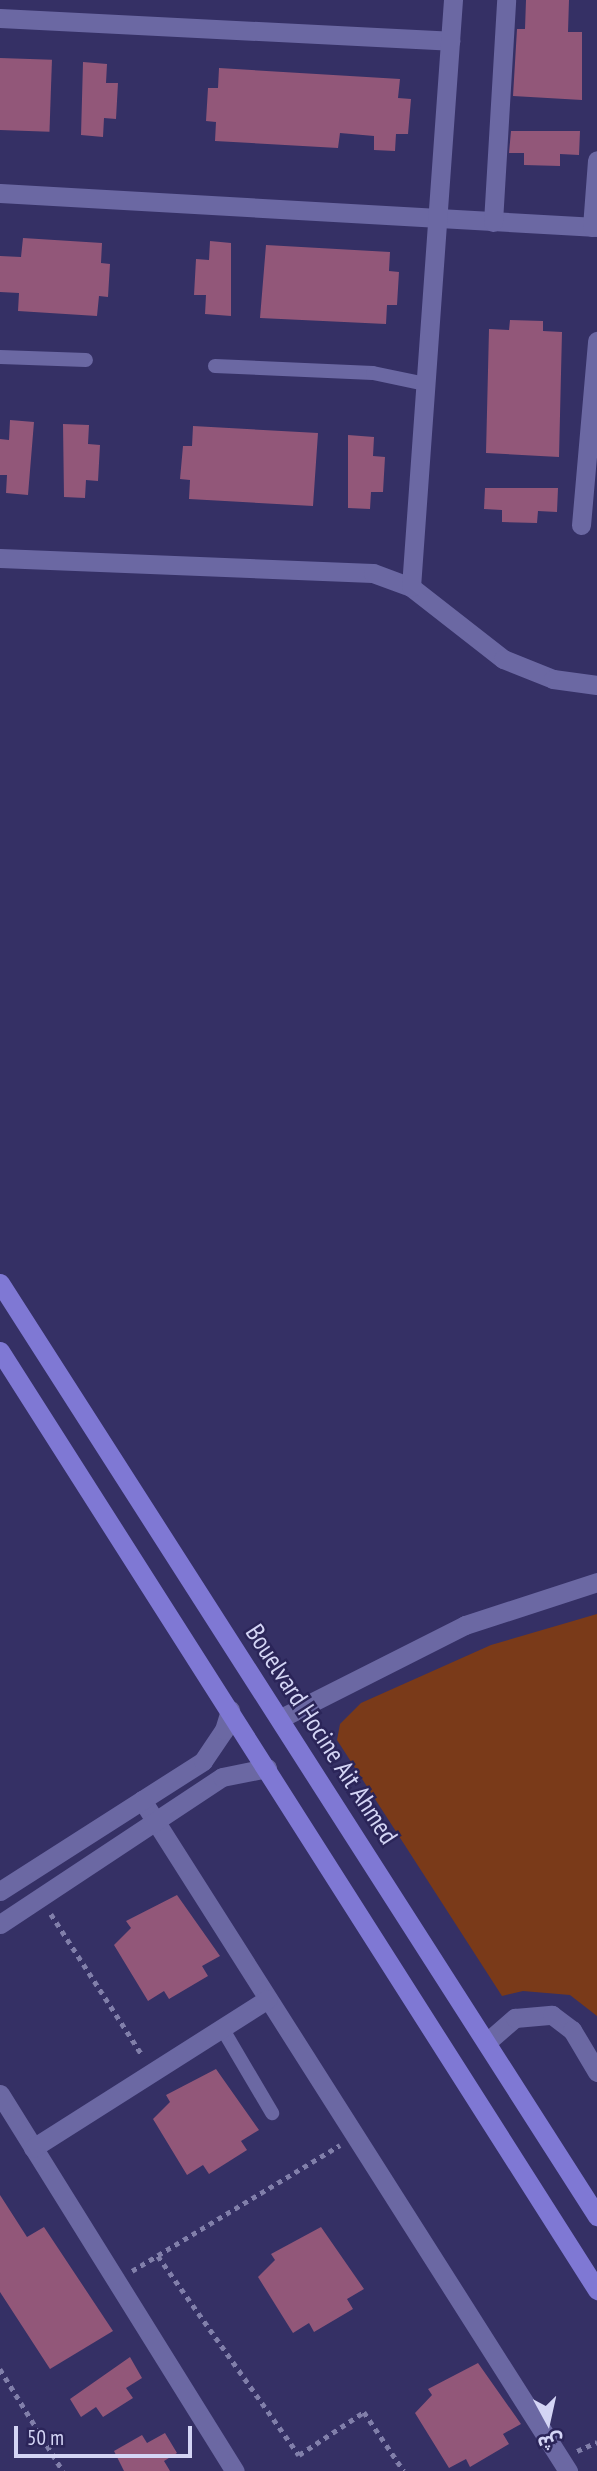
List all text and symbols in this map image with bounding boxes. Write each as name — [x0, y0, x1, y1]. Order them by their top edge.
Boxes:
street label: Bouelvard Hocine Ait Ahmed — [239, 1618, 405, 1850]
north arrow — [513, 2387, 583, 2457]
scale bar — [18, 2412, 196, 2456]
text: 50 m — [27, 2424, 64, 2451]
text: ش — [536, 2429, 565, 2456]

